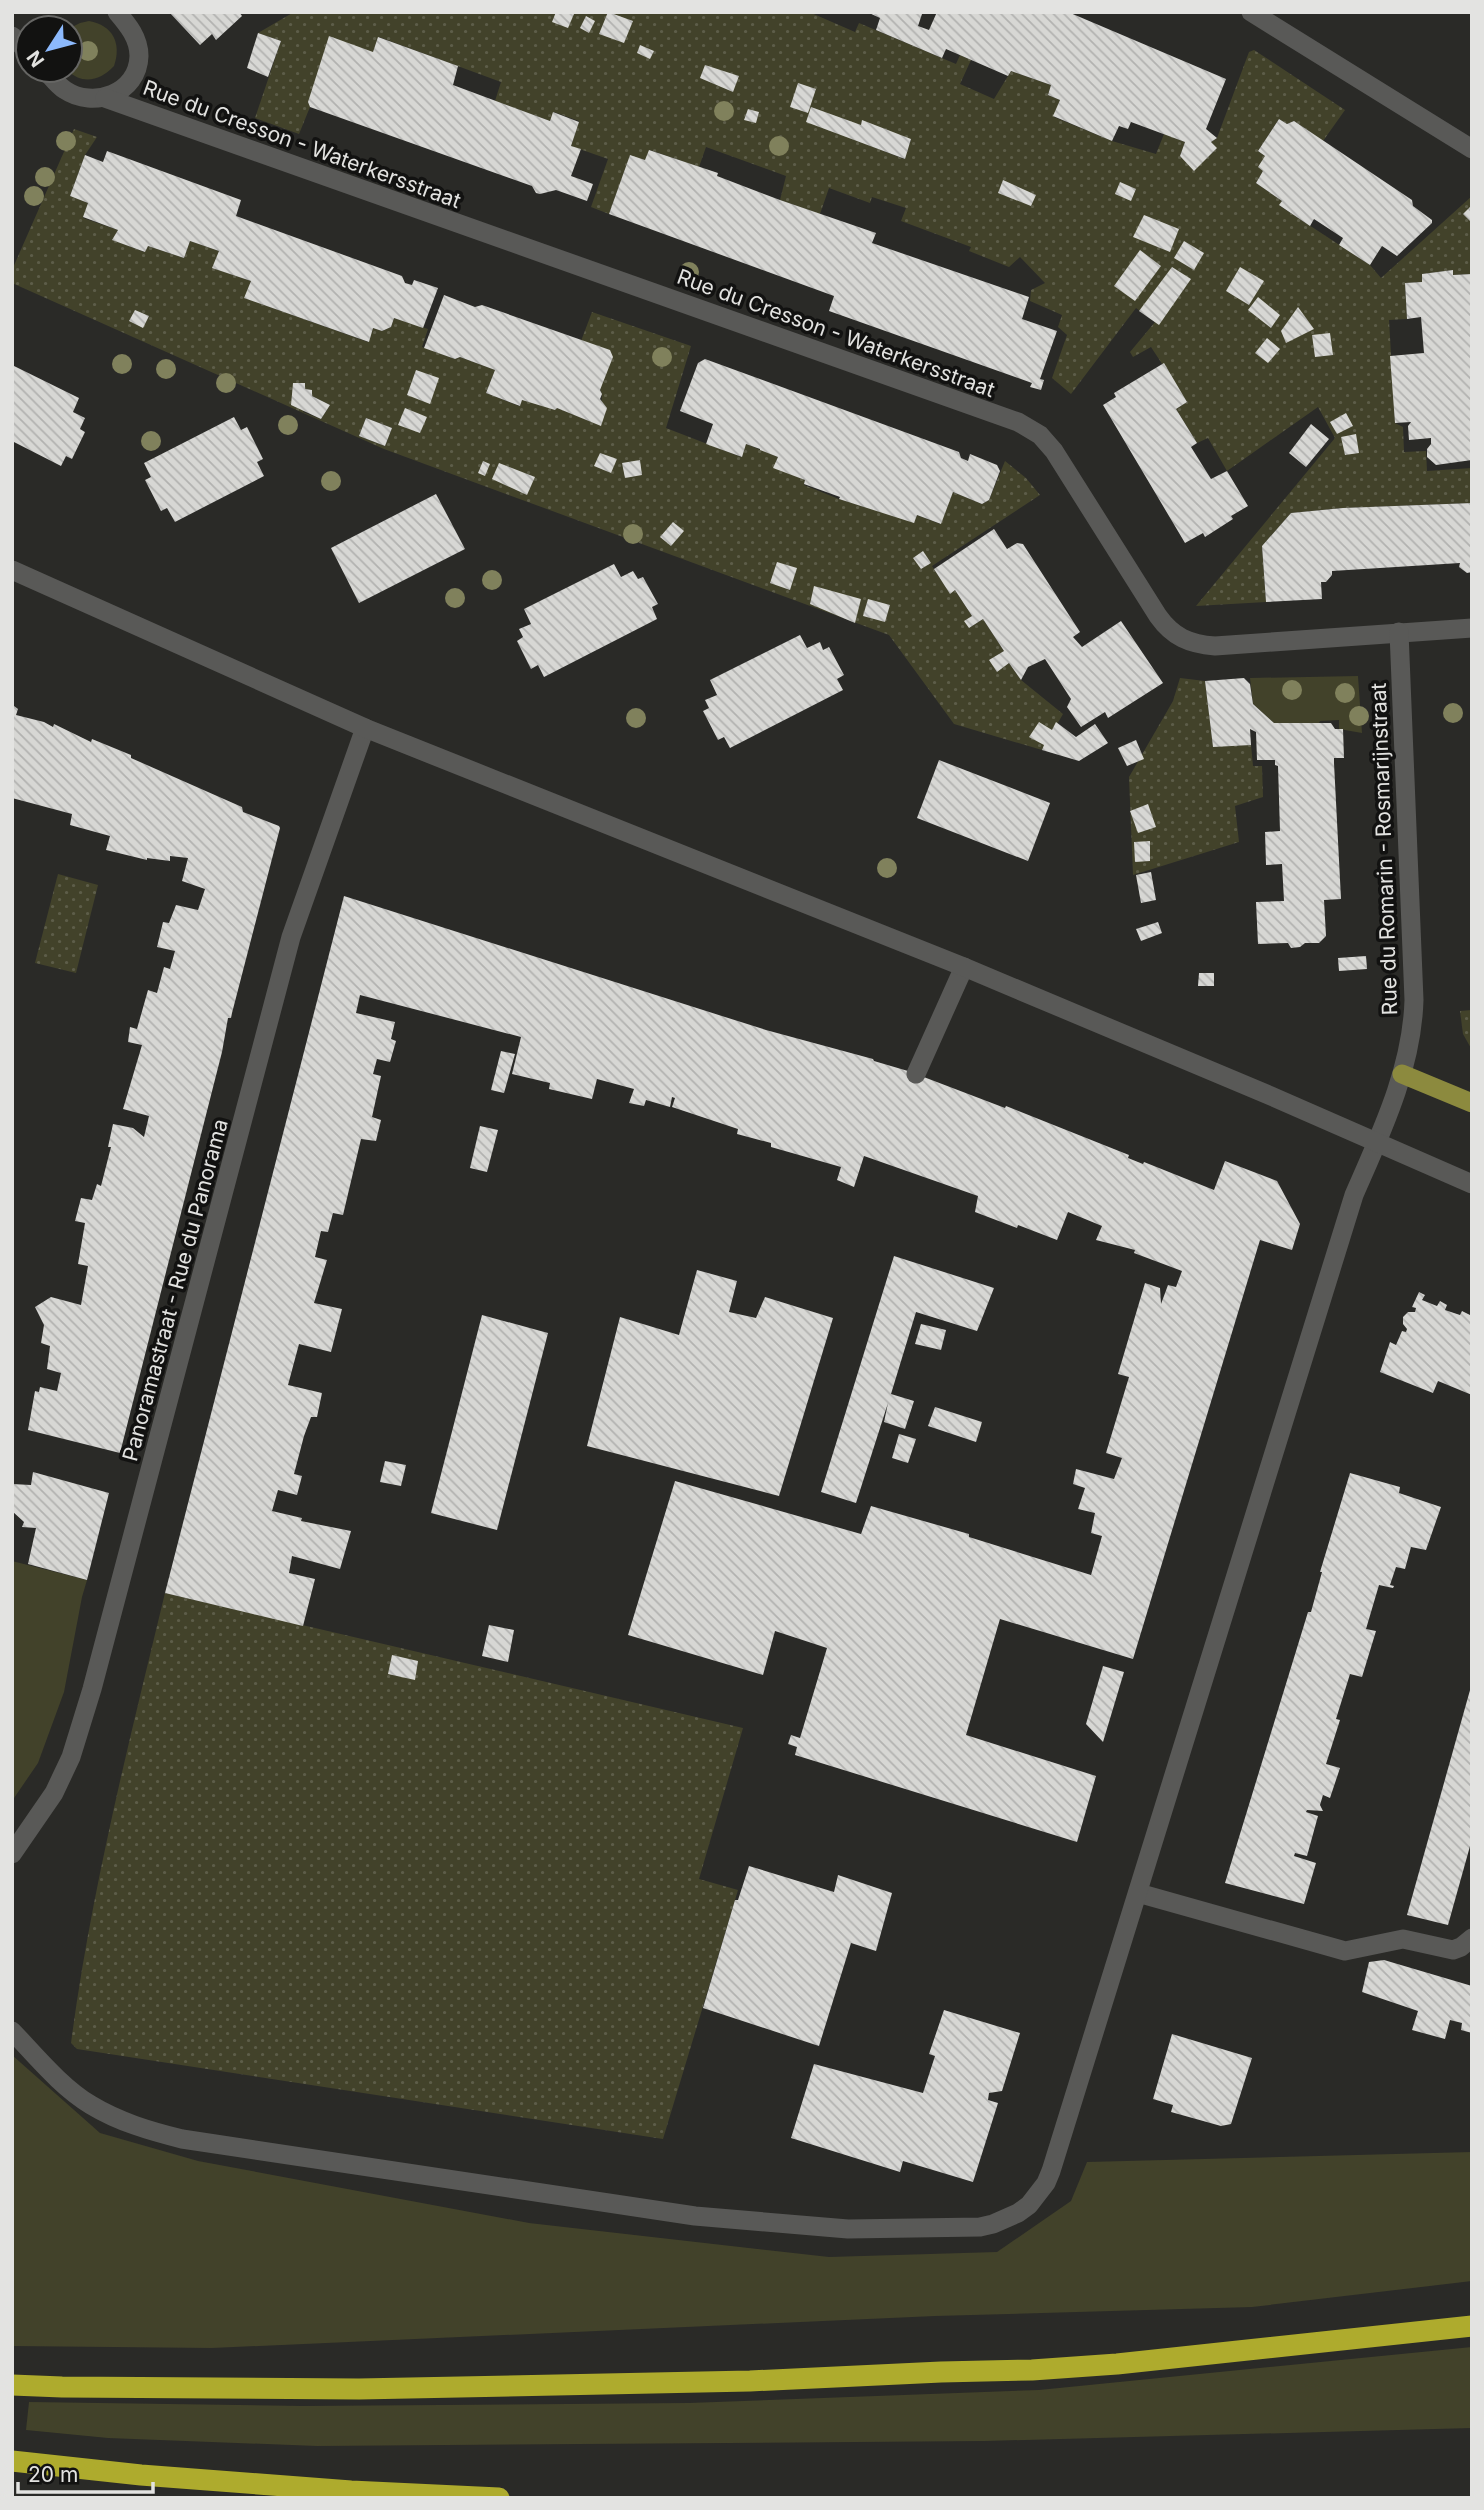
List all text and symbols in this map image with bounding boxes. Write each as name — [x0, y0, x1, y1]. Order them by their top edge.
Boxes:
north arrow — [14, 14, 84, 84]
text: N — [22, 46, 49, 71]
street label: Rue du Cresson - Waterkersstraat — [140, 75, 464, 213]
street label: Rue du Cresson - Waterkersstraat — [674, 264, 998, 402]
street label: Rue du Romarin - Rosmarijnstraat — [1366, 682, 1402, 1016]
street label: Panoramastraat - Rue du Panorama — [117, 1116, 233, 1464]
scale bar — [18, 2450, 152, 2494]
text: 20 m — [28, 2462, 78, 2487]

